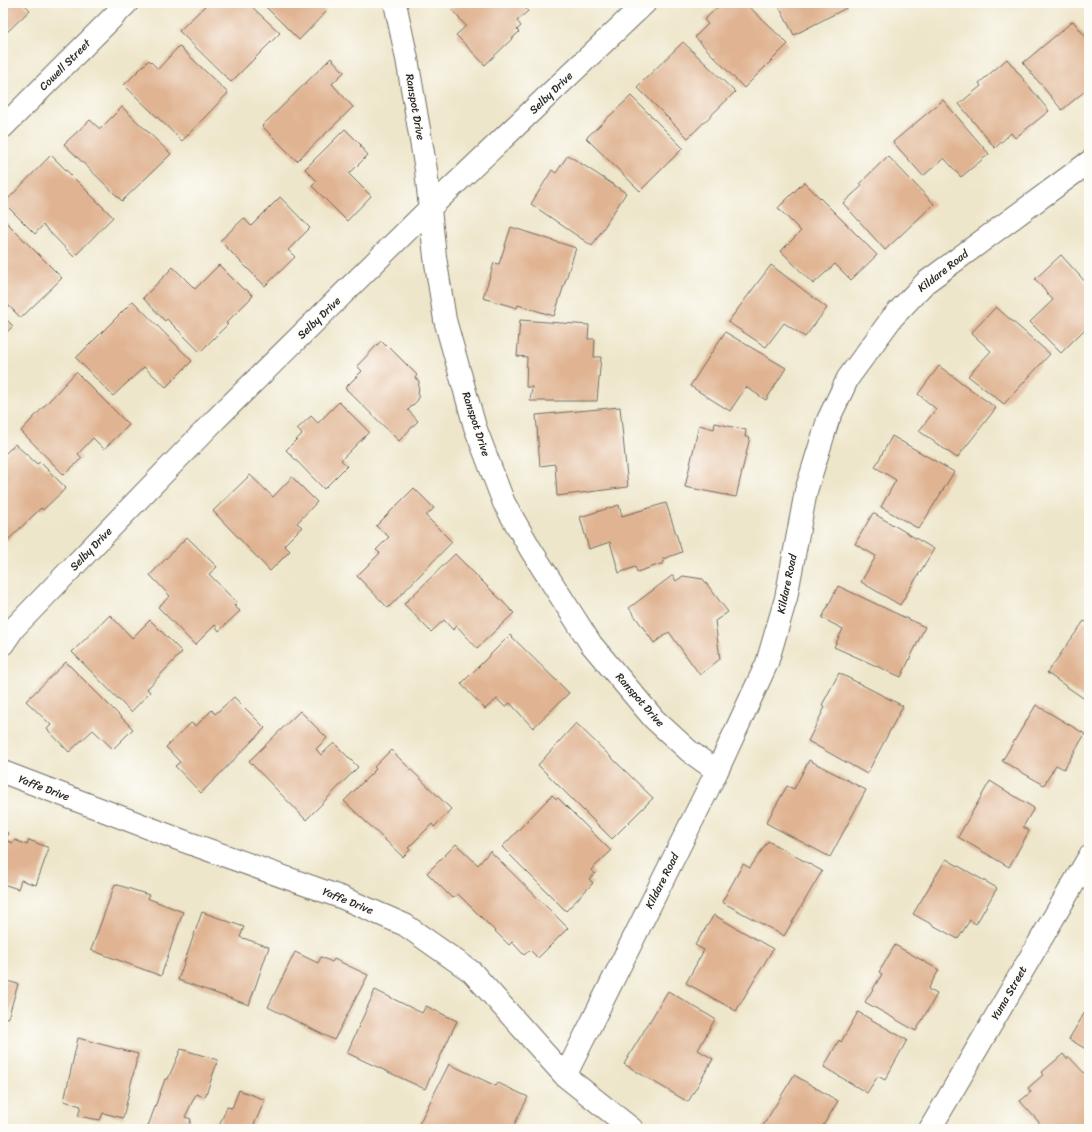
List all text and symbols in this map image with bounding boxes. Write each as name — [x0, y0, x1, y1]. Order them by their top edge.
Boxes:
street label: Cowell Street — [35, 34, 96, 95]
street label: Selby Drive — [525, 67, 578, 119]
street label: Ranspot Drive — [400, 72, 430, 142]
street label: Kildare Road — [913, 244, 974, 297]
street label: Selby Drive — [293, 292, 346, 344]
street label: Ranspot Drive — [457, 389, 496, 459]
street label: Selby Drive — [65, 522, 117, 575]
street label: Kildare Road — [771, 551, 803, 616]
street label: Ranspot Drive — [611, 668, 669, 732]
street label: Yaffe Drive — [16, 770, 73, 807]
street label: Kildare Road — [640, 849, 685, 912]
street label: Yaffe Drive — [320, 882, 377, 920]
street label: Yuma Street — [986, 962, 1032, 1024]

